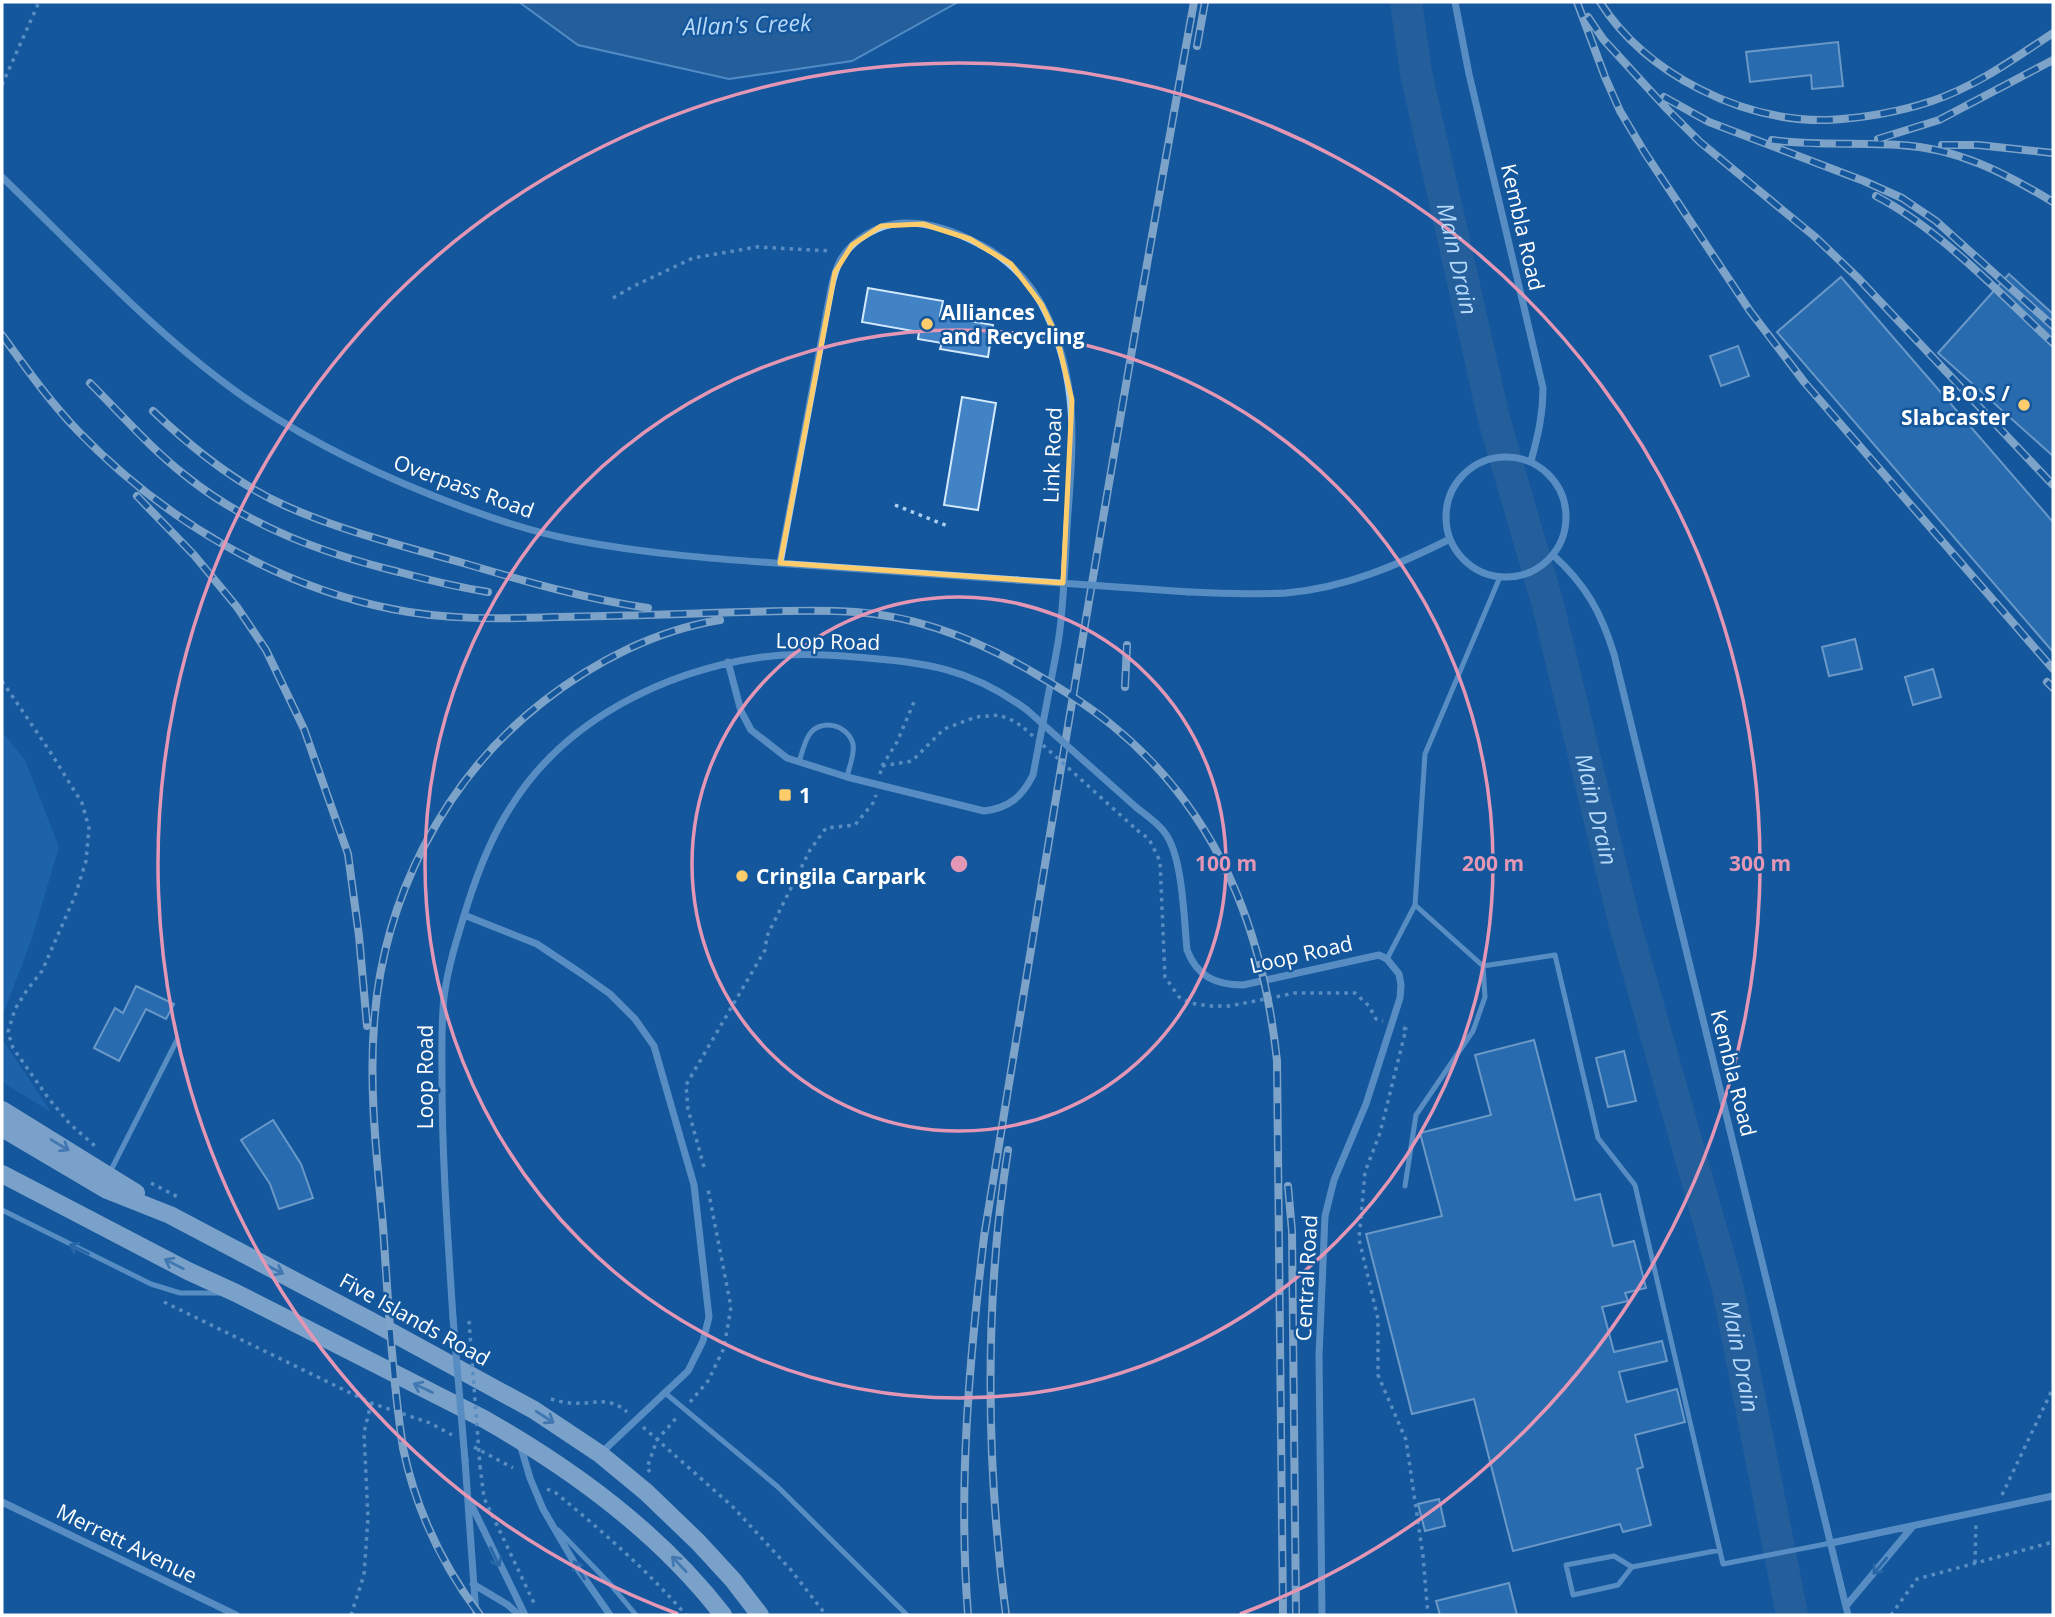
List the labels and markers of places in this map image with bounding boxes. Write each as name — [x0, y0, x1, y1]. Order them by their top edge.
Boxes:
place label: Alliances and Recycling — [941, 298, 1085, 350]
marker: Alliances and Recycling — [919, 316, 935, 332]
place label: B.O.S / Slabcaster — [1901, 379, 2010, 431]
marker: B.O.S / Slabcaster — [2016, 397, 2032, 413]
place label: 1 — [799, 781, 811, 809]
marker: 1 — [777, 787, 793, 803]
centre of rings — [947, 852, 971, 876]
place label: Cringila Carpark — [756, 862, 927, 890]
marker: Cringila Carpark — [734, 868, 750, 884]

